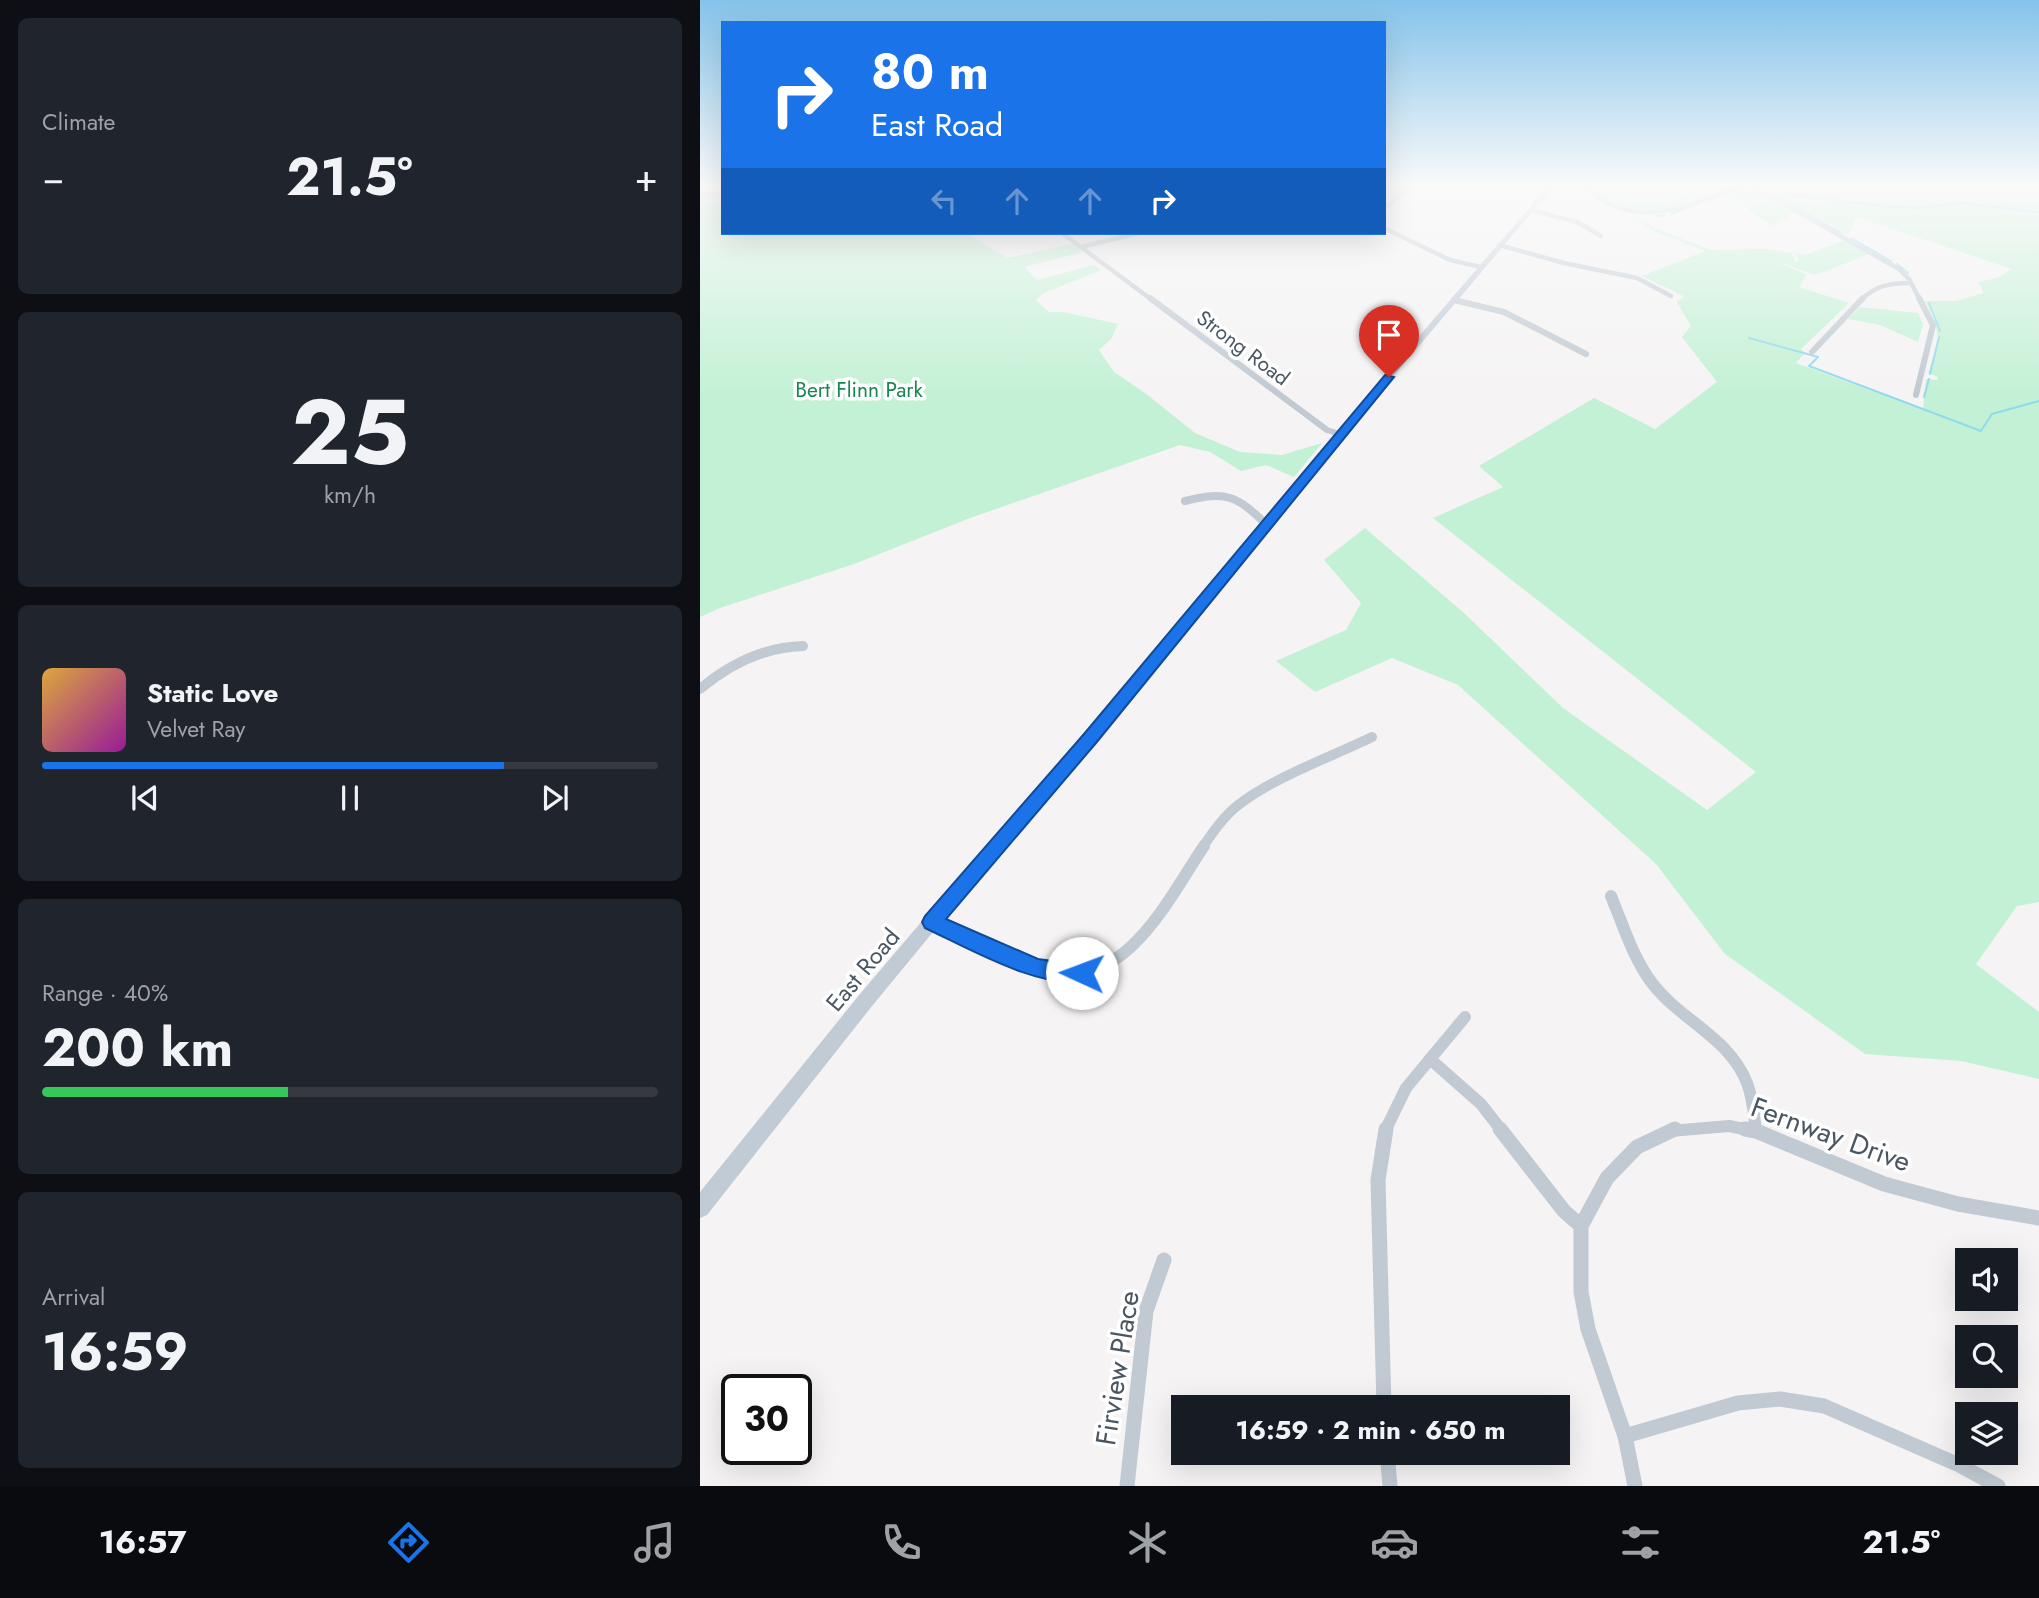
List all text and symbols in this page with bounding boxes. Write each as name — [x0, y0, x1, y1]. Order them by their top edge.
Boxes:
text: 80 m — [871, 37, 989, 107]
icon: right — [756, 49, 847, 140]
text: East Road — [871, 102, 1003, 148]
text: Climate — [42, 105, 115, 139]
text: 21.5° — [286, 139, 413, 215]
text: − — [42, 150, 64, 205]
text: + — [635, 150, 658, 205]
icon: left — [925, 182, 963, 220]
icon: ahead — [998, 182, 1036, 220]
icon: ahead — [1071, 182, 1109, 220]
icon: right — [1144, 182, 1182, 220]
street label: Strong Road — [1190, 303, 1296, 393]
pin — [1359, 305, 1419, 377]
icon: arrive — [1370, 316, 1408, 354]
text: 25 — [291, 367, 409, 498]
park label: Bert Flinn Park — [795, 375, 924, 405]
text: km/h — [324, 478, 376, 512]
text: Static Love — [147, 674, 279, 712]
text: Velvet Ray — [147, 712, 245, 746]
icon: previous — [126, 779, 164, 817]
icon: pause — [331, 779, 369, 817]
icon: next — [536, 779, 574, 817]
street label: East Road — [817, 920, 908, 1019]
position arrow — [1045, 936, 1119, 1010]
text: Range · 40% — [42, 976, 168, 1010]
text: 200 km — [42, 1010, 233, 1086]
street label: Fernway Drive — [1745, 1087, 1916, 1182]
map controls — [1955, 1248, 2018, 1465]
button: sound — [1955, 1248, 2018, 1311]
text: Arrival — [42, 1280, 105, 1314]
street label: Firview Place — [1085, 1288, 1150, 1448]
text: 16:59 — [42, 1314, 188, 1390]
button: search — [1955, 1325, 2018, 1388]
speed limit sign: 30 — [721, 1374, 812, 1465]
button: layers — [1955, 1402, 2018, 1465]
text: 16:59 · 2 min · 650 m — [1236, 1411, 1505, 1449]
icon: directions — [384, 1518, 433, 1567]
icon: music — [630, 1518, 679, 1567]
icon: phone — [877, 1518, 926, 1567]
icon: climate — [1123, 1518, 1172, 1567]
icon: car — [1370, 1518, 1419, 1567]
icon: filters — [1616, 1518, 1665, 1567]
text: 16:57 — [99, 1519, 187, 1565]
text: 21.5° — [1862, 1519, 1940, 1565]

